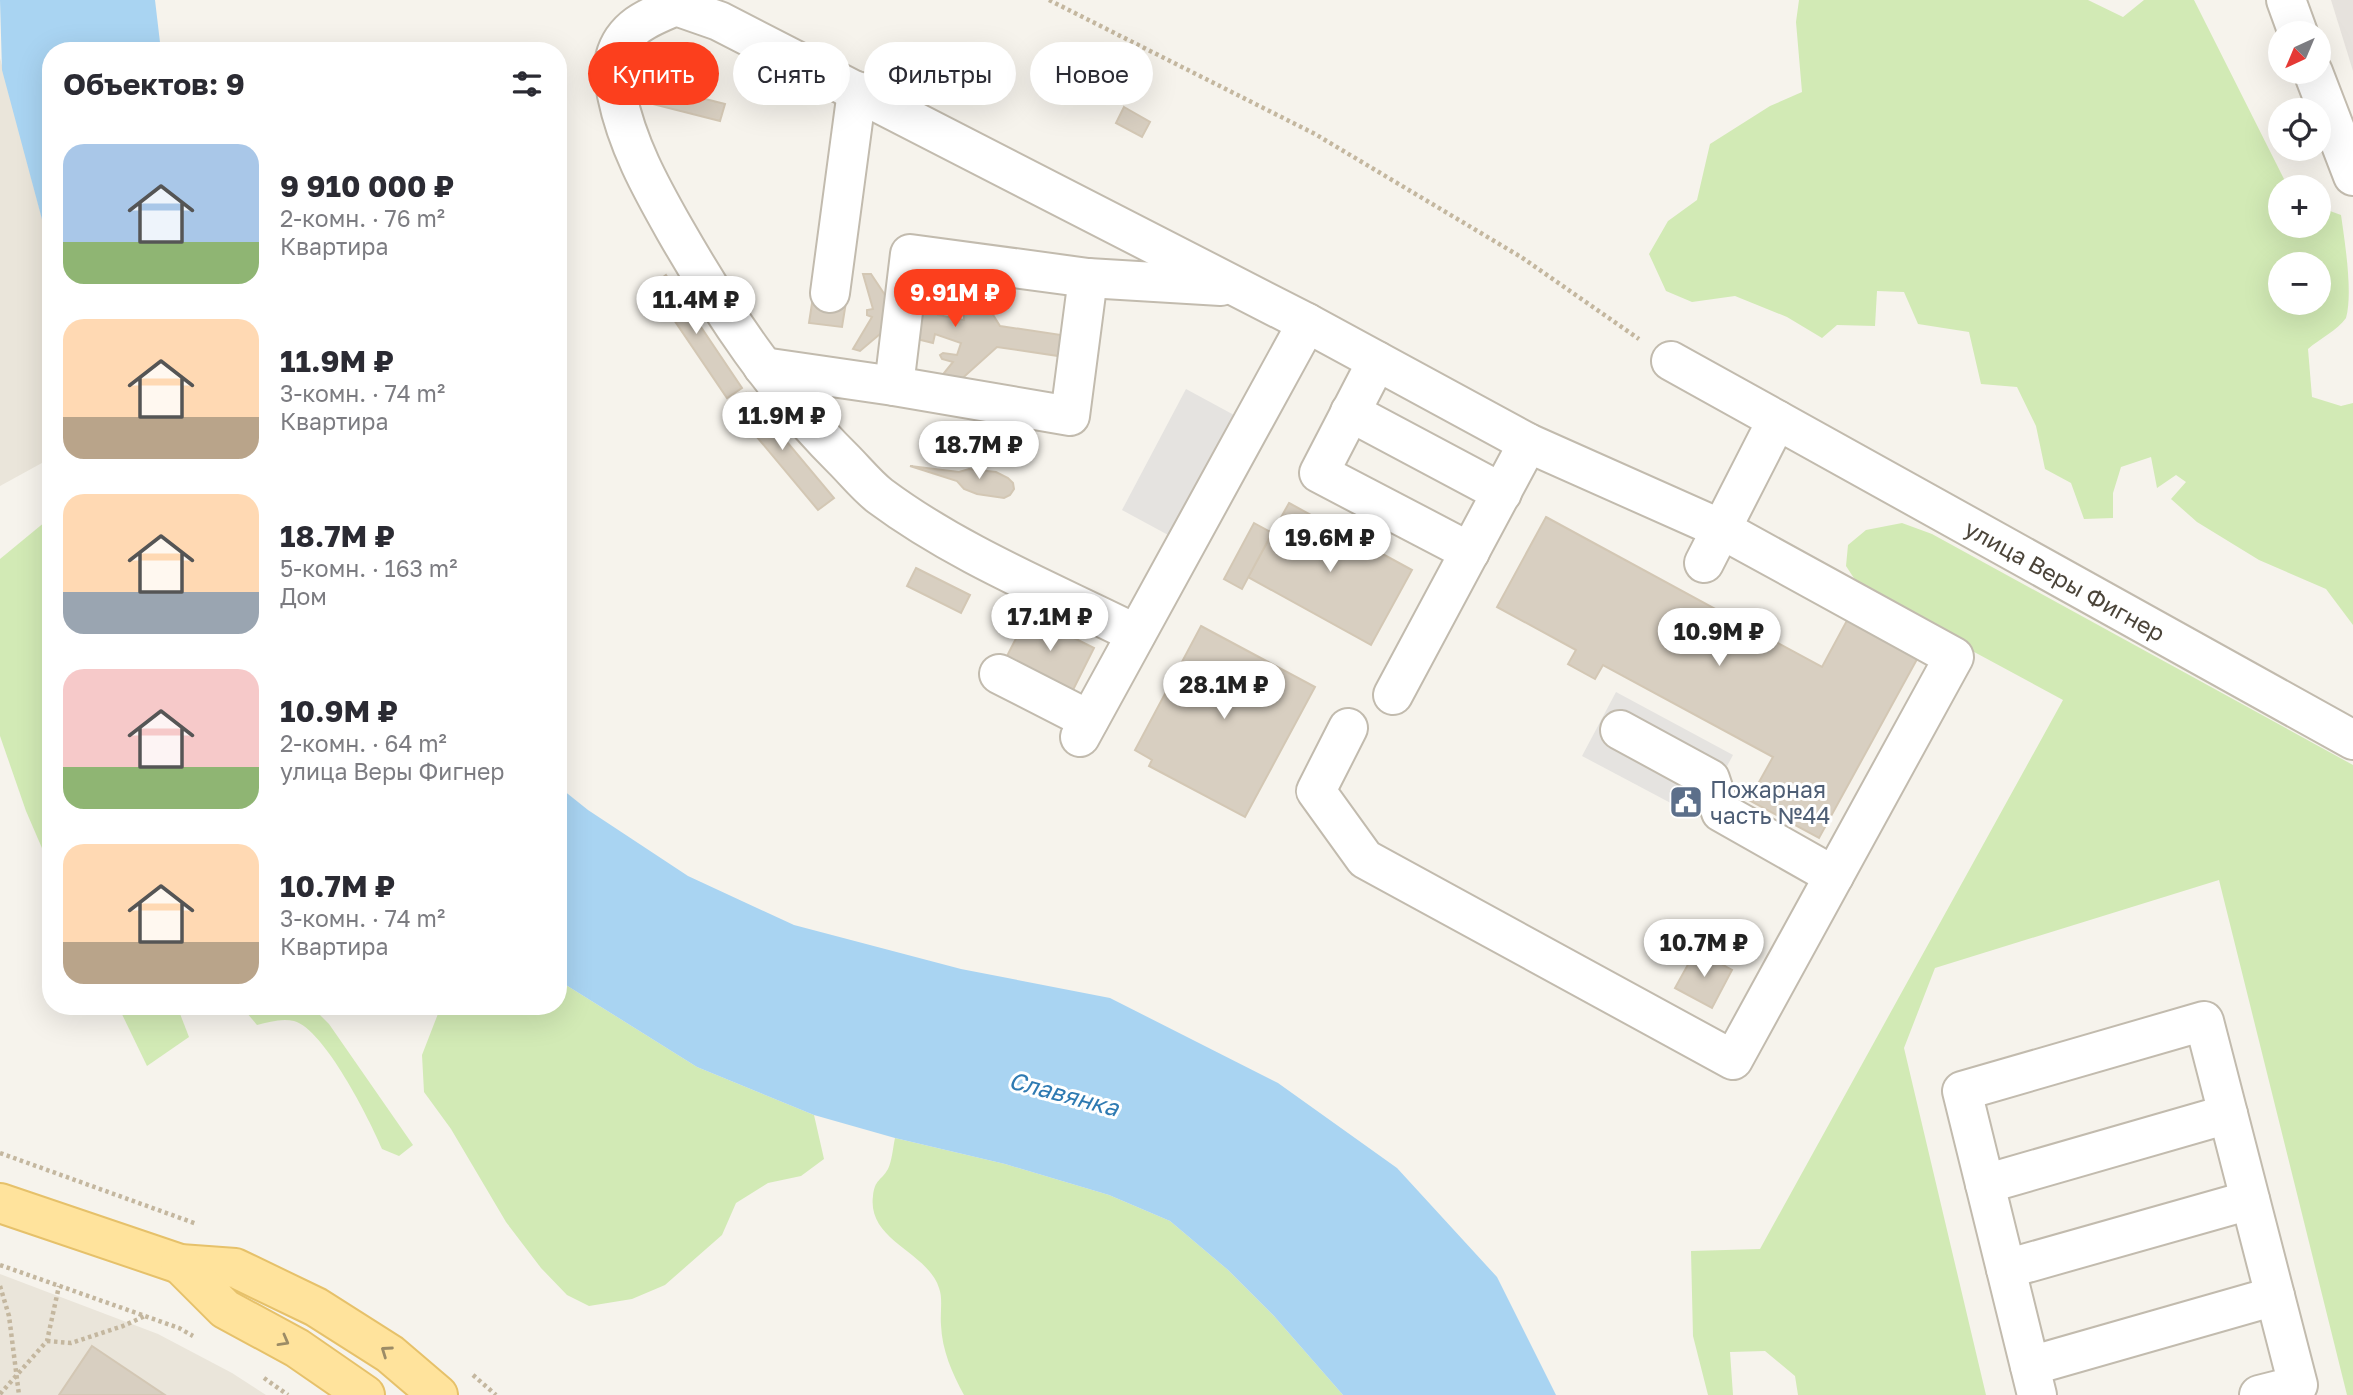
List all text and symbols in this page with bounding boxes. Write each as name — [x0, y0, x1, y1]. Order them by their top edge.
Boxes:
north arrow — [2268, 21, 2331, 84]
map controls — [2268, 21, 2331, 315]
chip: Купить — [588, 42, 719, 105]
chip: Снять — [733, 42, 850, 105]
chip: Фильтры — [864, 42, 1016, 105]
chip: Новое — [1030, 42, 1153, 105]
icon: filters — [508, 65, 546, 103]
text: Объектов: 9 — [63, 66, 245, 102]
button: locate — [2268, 98, 2331, 161]
text: 9 910 000 ₽ — [280, 168, 454, 204]
icon: home — [119, 172, 203, 256]
button: + — [2268, 175, 2331, 238]
text: 2-комн. · 76 m² — [280, 204, 445, 232]
text: Квартира — [280, 232, 388, 260]
button: − — [2268, 252, 2331, 315]
pin: 9.91M ₽ — [890, 270, 1020, 329]
pin: 11.4M ₽ — [631, 276, 761, 336]
text: 9.91M ₽ — [910, 278, 1000, 306]
text: 11.4M ₽ — [652, 285, 740, 313]
text: 11.9M ₽ — [280, 343, 394, 379]
icon: home — [119, 347, 203, 431]
text: 3-комн. · 74 m² — [280, 379, 445, 407]
pin: 11.9M ₽ — [717, 392, 847, 452]
text: 11.9M ₽ — [738, 401, 826, 429]
text: Квартира — [280, 407, 388, 435]
pin: 18.7M ₽ — [914, 421, 1044, 481]
text: 18.7M ₽ — [935, 430, 1023, 458]
street label: улица Веры Фигнер — [1960, 513, 2170, 647]
pin: 19.6M ₽ — [1265, 514, 1395, 574]
text: 18.7M ₽ — [280, 518, 395, 554]
icon: home — [119, 522, 203, 606]
text: 19.6M ₽ — [1285, 523, 1375, 551]
text: 5-комн. · 163 m² — [280, 554, 457, 582]
text: Дом — [280, 582, 327, 610]
pin: 17.1M ₽ — [985, 594, 1115, 653]
text: 17.1M ₽ — [1007, 602, 1093, 630]
pin: 10.9M ₽ — [1654, 608, 1784, 668]
text: 10.9M ₽ — [1674, 617, 1764, 645]
pin: 28.1M ₽ — [1159, 662, 1289, 721]
text: 28.1M ₽ — [1179, 670, 1269, 698]
text: 10.9M ₽ — [280, 693, 398, 729]
icon: home — [119, 697, 203, 781]
text: 2-комн. · 64 m² — [280, 729, 447, 757]
text: улица Веры Фигнер — [280, 757, 504, 785]
place label: Пожарная часть №44 — [1710, 775, 1831, 829]
public building icon: Пожарная часть №44 — [1667, 783, 1705, 821]
text: 10.7M ₽ — [280, 868, 395, 904]
icon: home — [119, 872, 203, 956]
text: 3-комн. · 74 m² — [280, 904, 445, 932]
pin: 10.7M ₽ — [1639, 920, 1769, 979]
text: 10.7M ₽ — [1660, 928, 1748, 956]
text: Квартира — [280, 932, 388, 960]
water label: Славянка — [1006, 1064, 1123, 1122]
one-way arrow — [277, 1333, 290, 1346]
one-way arrow — [381, 1347, 394, 1359]

